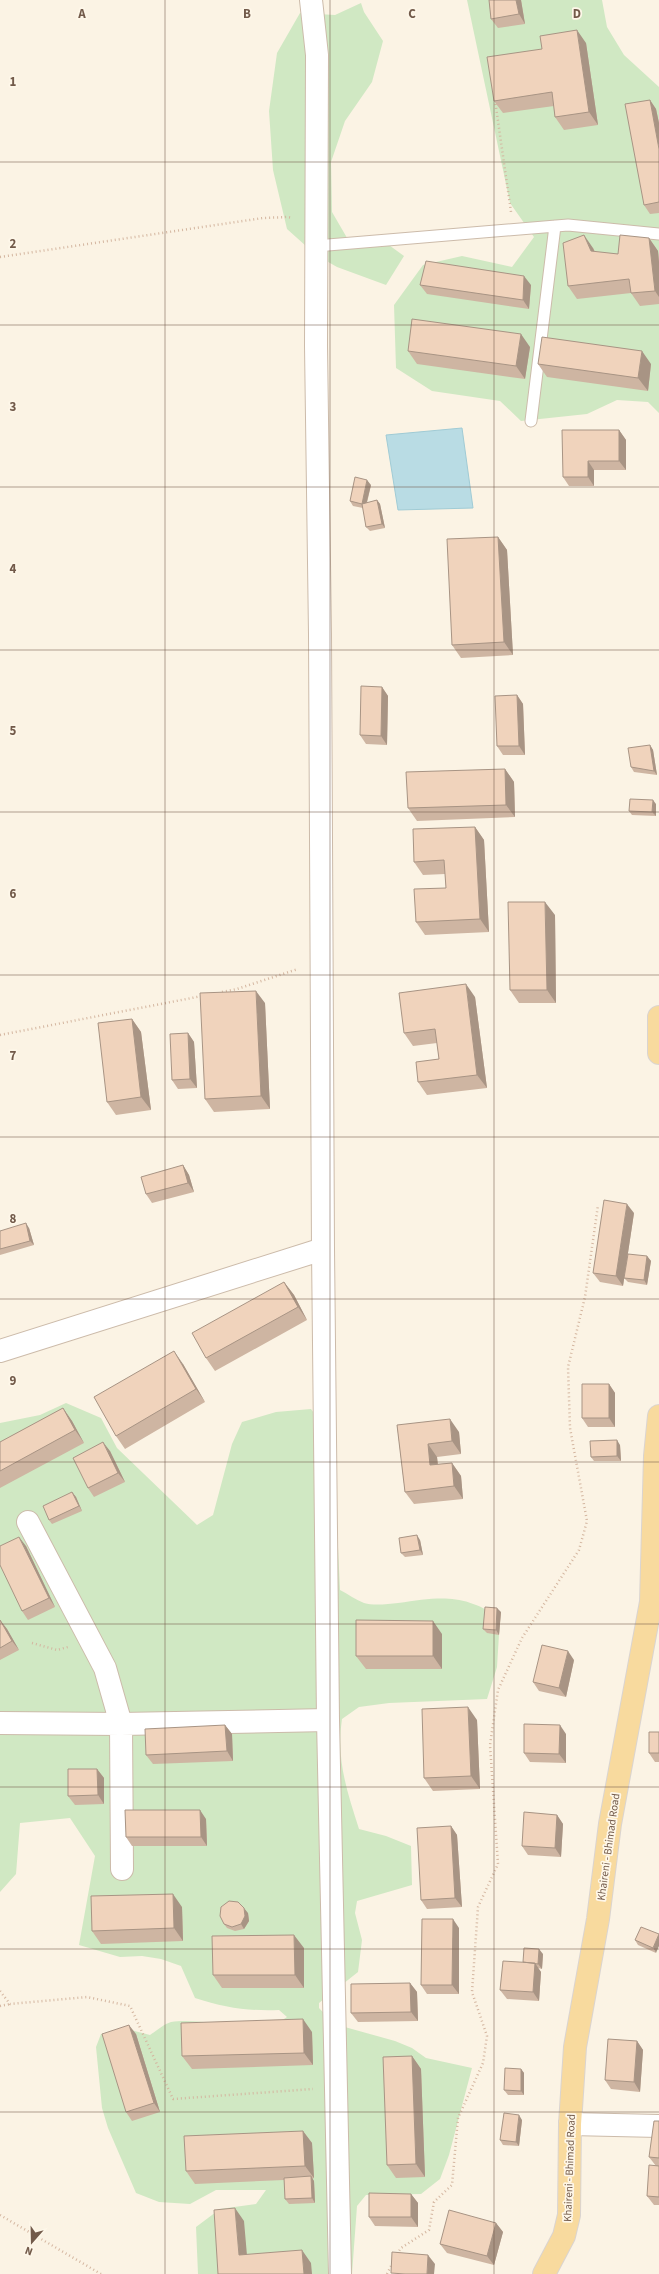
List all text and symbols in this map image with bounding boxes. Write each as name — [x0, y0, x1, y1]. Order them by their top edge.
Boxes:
text: A — [77, 5, 86, 23]
text: B — [243, 5, 251, 23]
text: C — [408, 5, 416, 23]
text: D — [573, 5, 581, 23]
text: 1 — [10, 73, 17, 91]
text: 2 — [10, 235, 17, 253]
text: 3 — [10, 398, 17, 416]
text: 4 — [10, 560, 17, 578]
text: 5 — [10, 722, 17, 740]
text: 6 — [10, 885, 17, 903]
text: 7 — [10, 1047, 17, 1065]
text: 8 — [10, 1210, 17, 1228]
text: 9 — [10, 1372, 17, 1390]
street label: Khaireni - Bhimad Road — [594, 1793, 623, 1902]
street label: Khaireni - Bhimad Road — [560, 2114, 579, 2222]
north arrow — [12, 2222, 52, 2262]
text: N — [23, 2243, 35, 2259]

